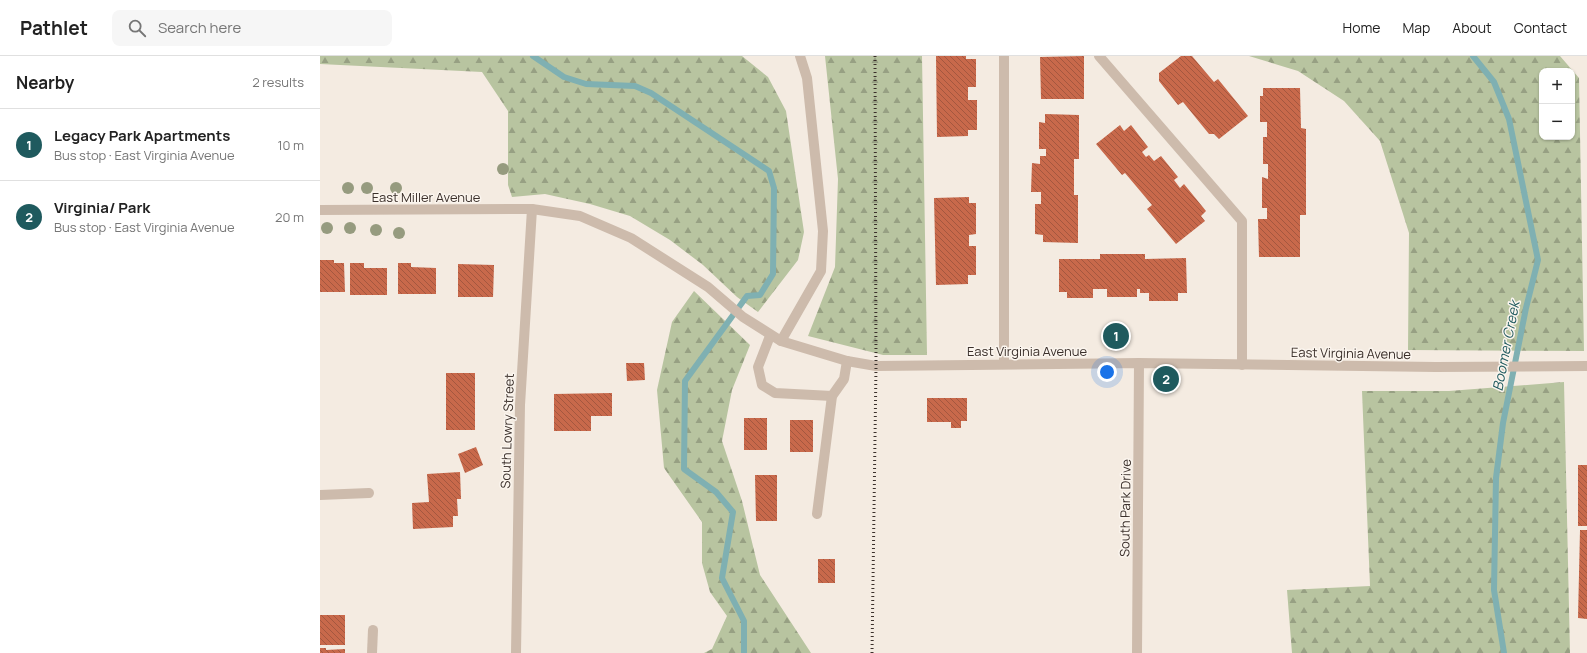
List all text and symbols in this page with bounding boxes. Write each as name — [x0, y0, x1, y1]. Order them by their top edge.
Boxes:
search box — [112, 10, 392, 46]
text: Pathlet — [20, 15, 88, 41]
icon: search — [126, 17, 148, 39]
text: Search here — [158, 17, 241, 38]
text: Home — [1343, 18, 1380, 37]
text: Map — [1402, 18, 1430, 37]
text: About — [1452, 18, 1492, 37]
text: Contact — [1514, 18, 1567, 37]
map controls — [1539, 68, 1575, 140]
button: + — [1539, 68, 1575, 104]
text: Nearby — [16, 71, 74, 94]
text: 2 results — [252, 73, 304, 91]
button: − — [1539, 104, 1575, 140]
text: Legacy Park Apartments — [54, 125, 230, 146]
text: 1 — [26, 136, 32, 154]
text: 10 m — [277, 136, 304, 154]
text: Bus stop · East Virginia Avenue — [54, 146, 235, 164]
street label: East Miller Avenue — [372, 188, 481, 206]
text: Virginia/ Park — [54, 197, 150, 218]
text: 2 — [25, 208, 33, 226]
text: 20 m — [275, 208, 304, 226]
text: Bus stop · East Virginia Avenue — [54, 218, 235, 236]
water label: Boomer Creek — [1487, 297, 1524, 392]
pin: 1 — [1103, 321, 1129, 351]
street label: East Virginia Avenue — [967, 342, 1087, 360]
street label: East Virginia Avenue — [1291, 343, 1412, 363]
your location — [1097, 362, 1117, 382]
pin: 2 — [1153, 364, 1179, 394]
street label: South Lowry Street — [496, 373, 518, 489]
street label: South Park Drive — [1115, 459, 1135, 557]

